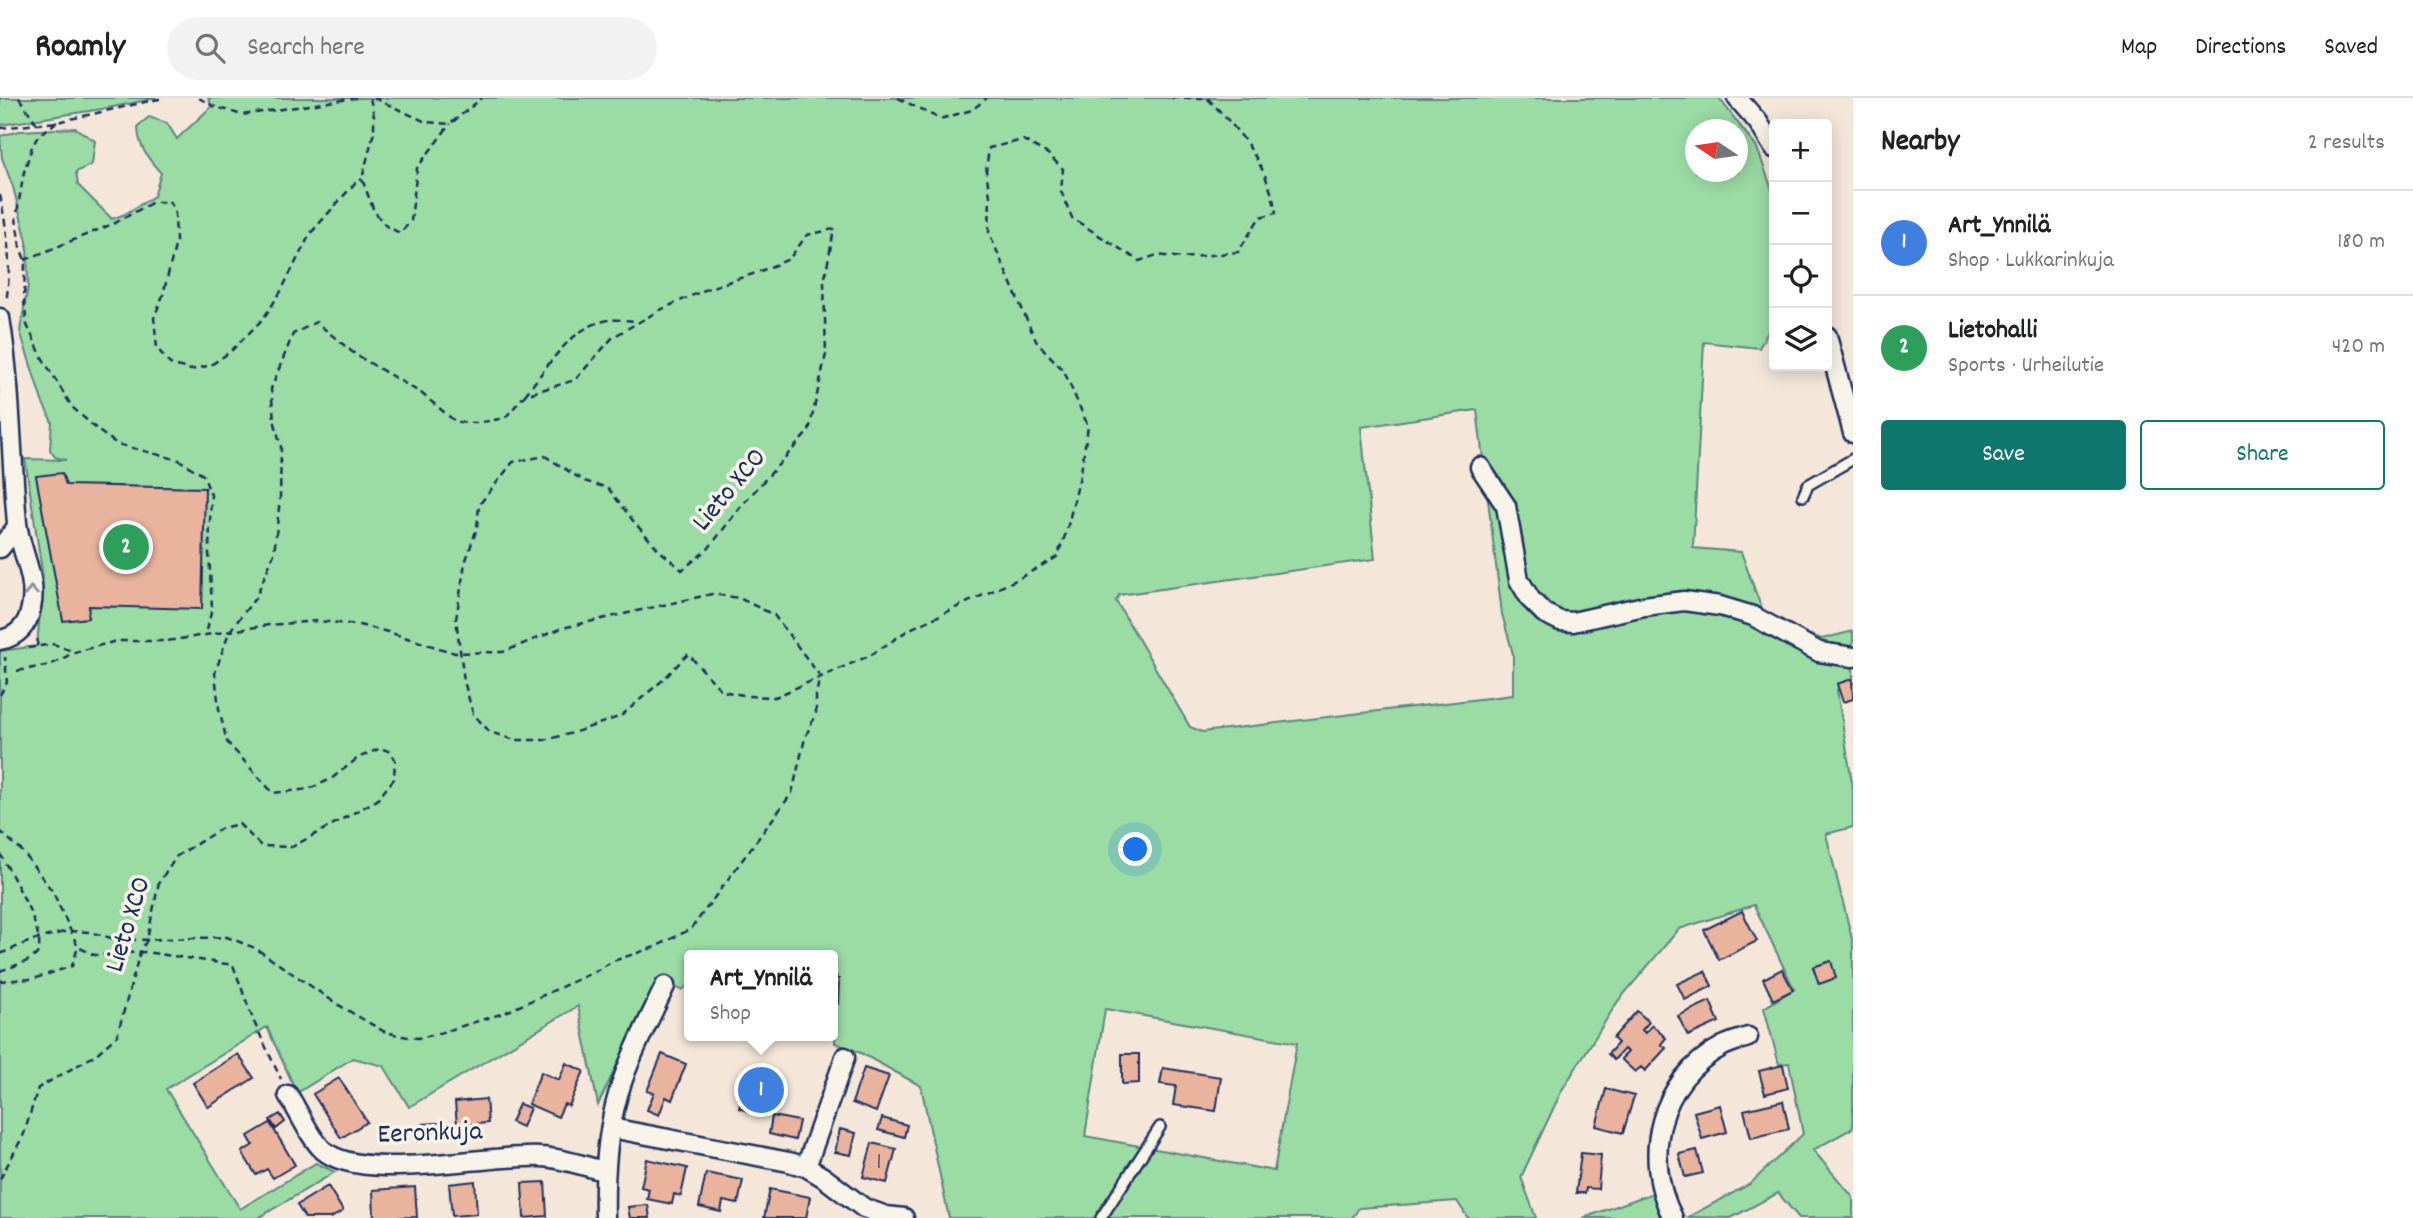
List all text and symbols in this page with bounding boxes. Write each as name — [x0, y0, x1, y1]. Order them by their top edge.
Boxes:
search box — [167, 17, 657, 80]
text: Roamly — [35, 25, 125, 72]
icon: search — [191, 29, 229, 67]
text: Search here — [247, 30, 365, 67]
text: Map — [2121, 31, 2157, 65]
text: Directions — [2195, 31, 2286, 65]
text: Saved — [2324, 31, 2378, 65]
north arrow — [1685, 119, 1748, 182]
map controls — [1769, 119, 1832, 371]
button: + — [1769, 119, 1832, 182]
text: Nearby — [1881, 122, 1959, 165]
text: 2 results — [2308, 127, 2385, 160]
button: − — [1769, 182, 1832, 245]
text: Art_Ynnilä — [1948, 208, 2051, 245]
text: 1 — [1901, 226, 1907, 259]
text: 180 m — [2337, 226, 2385, 259]
button: locate — [1769, 245, 1832, 308]
text: Shop · Lukkarinkuja — [1948, 245, 2114, 278]
button: layers — [1769, 308, 1832, 371]
text: Lietohalli — [1948, 313, 2037, 350]
text: 2 — [1899, 331, 1909, 364]
text: 420 m — [2332, 331, 2385, 364]
text: Sports · Urheilutie — [1948, 350, 2104, 383]
button: Save — [1881, 420, 2126, 490]
button: Share — [2140, 420, 2385, 490]
street label: Lieto XCO — [684, 441, 778, 541]
pin: 2 — [103, 521, 149, 573]
one-way arrow — [24, 585, 39, 596]
your location — [1118, 832, 1152, 866]
street label: Lieto XCO — [97, 872, 163, 978]
popup — [684, 950, 838, 1041]
text: Art_Ynnilä — [710, 961, 812, 998]
text: Shop — [710, 998, 751, 1031]
pin: 1 — [738, 1064, 784, 1116]
street label: Eeronkuja — [377, 1113, 484, 1157]
house number: 1 — [876, 1146, 882, 1180]

